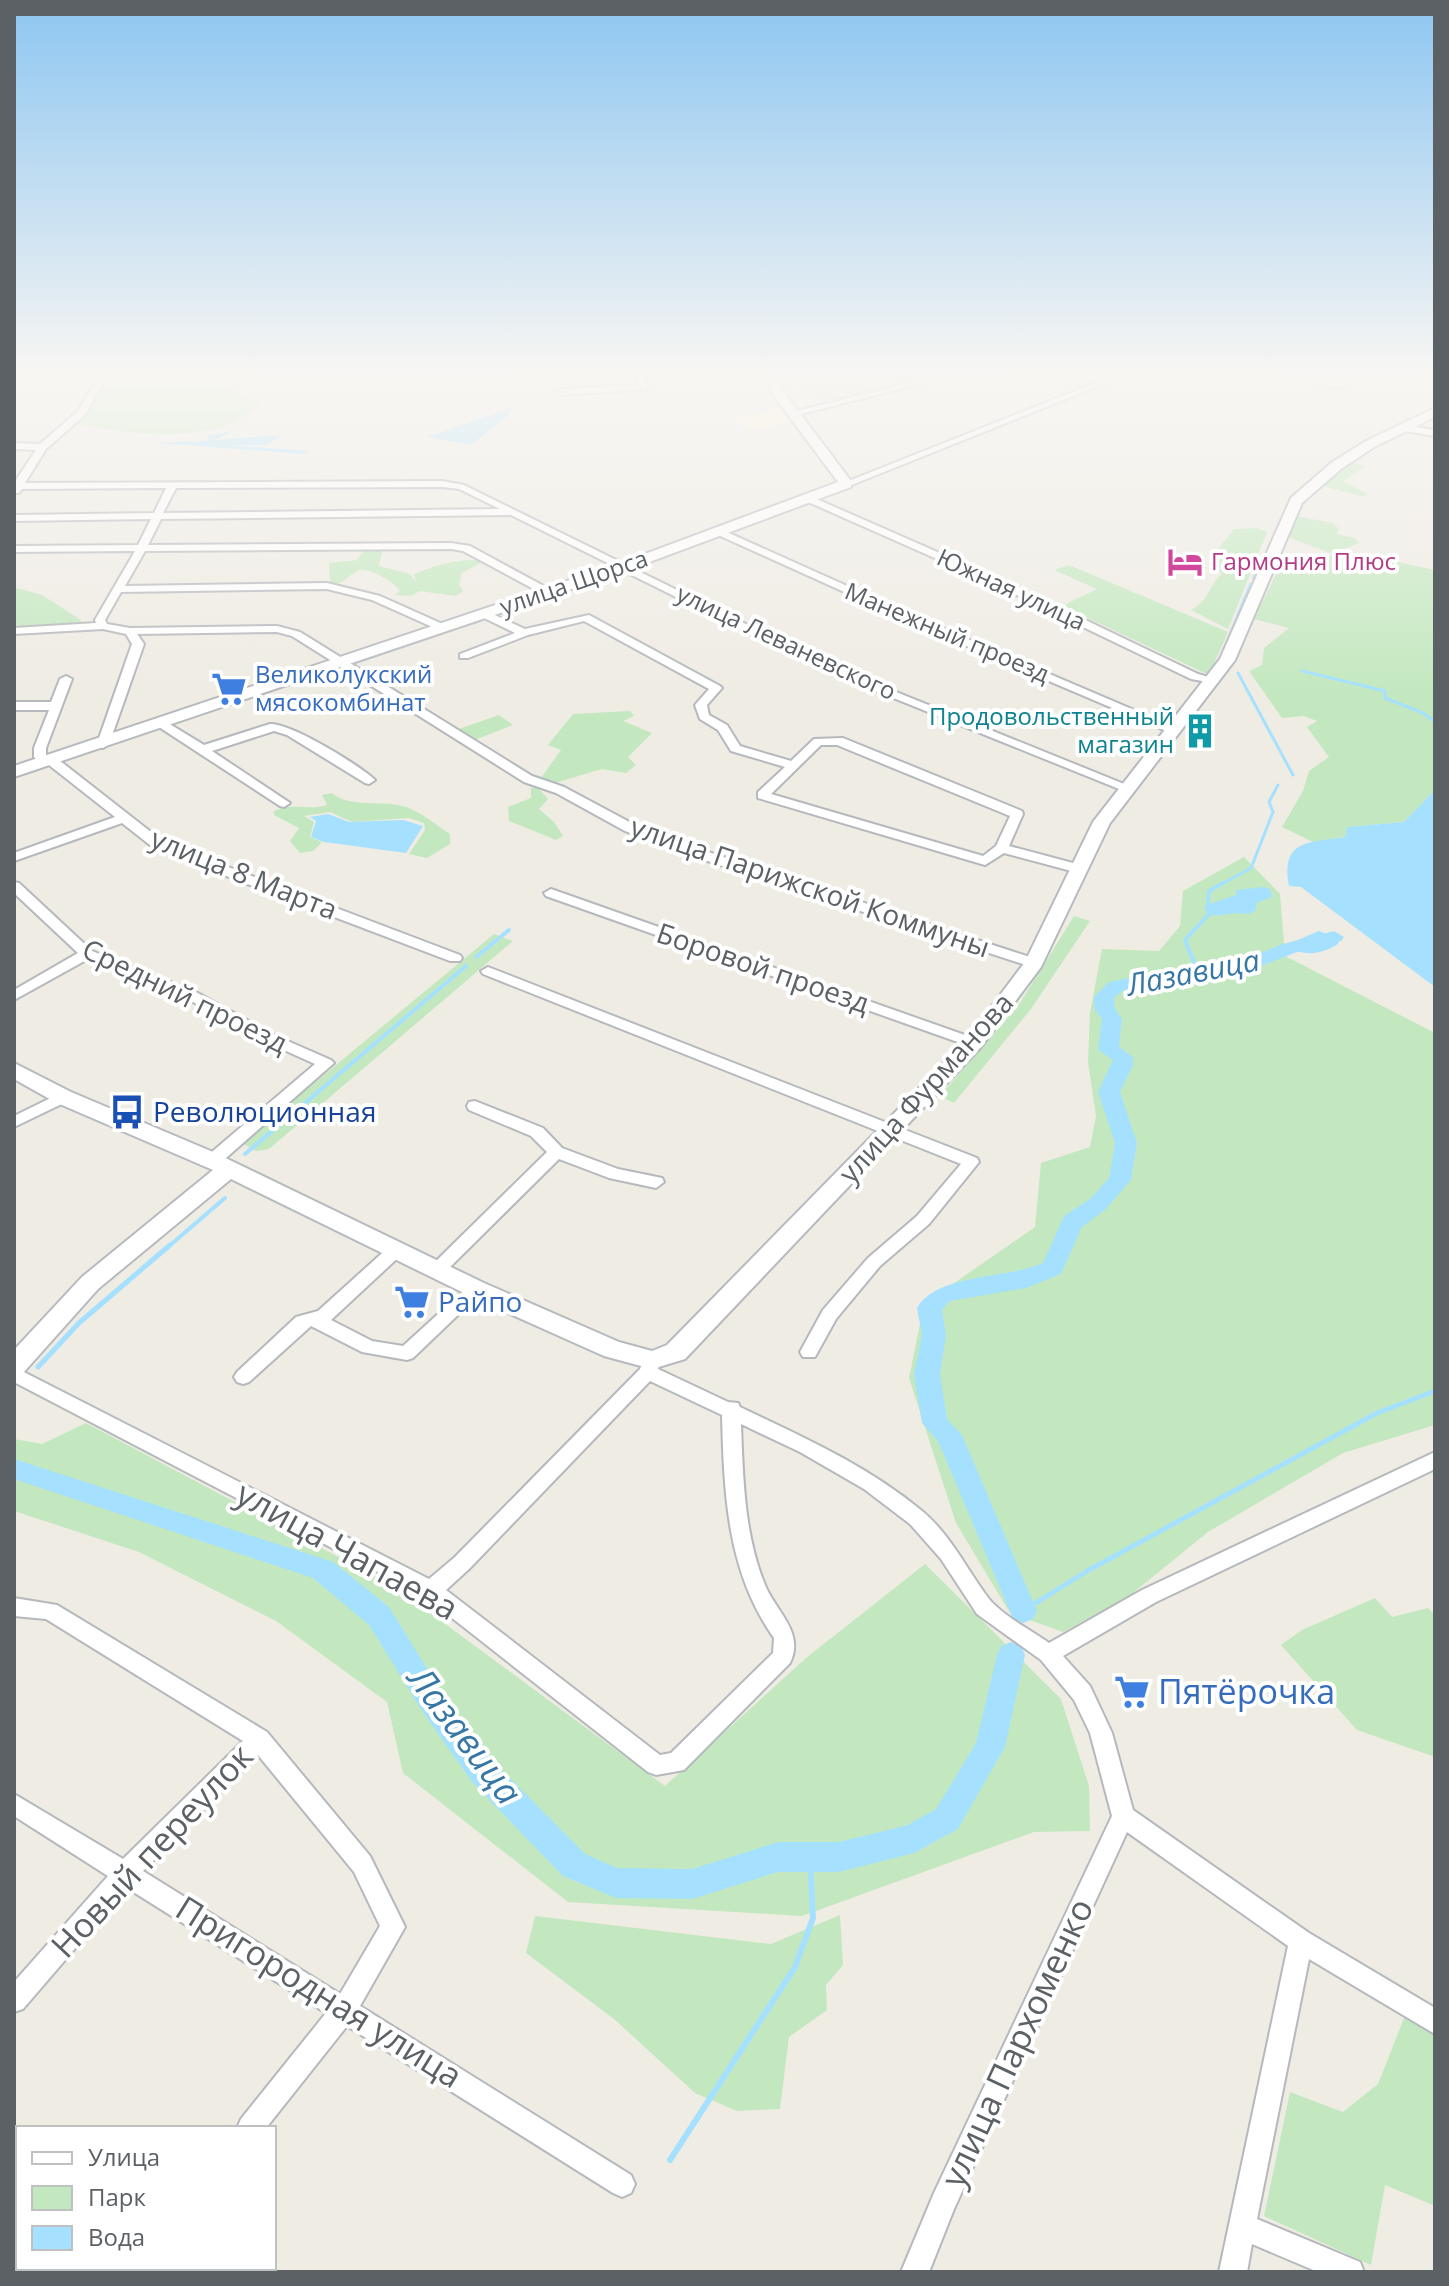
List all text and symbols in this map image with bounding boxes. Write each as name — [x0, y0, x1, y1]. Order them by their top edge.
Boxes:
street label: Южная улица — [932, 540, 1091, 637]
street label: улица Щорса — [495, 541, 652, 622]
hotel icon: Гармония Плюс — [1166, 543, 1204, 581]
place label: Гармония Плюс — [1211, 544, 1396, 577]
street label: Манежный проезд — [840, 574, 1055, 690]
street label: улица Леваневского — [672, 576, 902, 707]
place label: Великолукский мясокомбинат — [255, 657, 432, 718]
supermarket icon: Великолукский мясокомбинат — [210, 670, 248, 708]
place label: Продовольственный магазин — [929, 699, 1174, 760]
building icon: Продовольственный магазин — [1181, 712, 1219, 750]
street label: улица Парижской Коммуны — [626, 807, 995, 966]
street label: улица 8 Марта — [145, 818, 343, 928]
street label: Боровой проезд — [652, 913, 875, 1021]
street label: Средний проезд — [77, 929, 294, 1061]
water label: Лазавица — [1122, 939, 1263, 1005]
street label: улица Фурманова — [830, 984, 1021, 1191]
place label: Революционная — [153, 1092, 376, 1130]
bus stop icon: Революционная — [108, 1093, 146, 1131]
place label: Райпо — [438, 1282, 522, 1320]
supermarket icon: Райпо — [393, 1283, 431, 1321]
street label: улица Чапаева — [228, 1470, 467, 1630]
water label: Лазавица — [396, 1654, 534, 1814]
place label: Пятёрочка — [1158, 1668, 1335, 1714]
supermarket icon: Пятёрочка — [1113, 1673, 1151, 1711]
street label: Новый переулок — [40, 1733, 263, 1967]
street label: Пригородная улица — [168, 1884, 471, 2098]
street label: улица Пархоменко — [929, 1891, 1103, 2194]
legend — [16, 2126, 276, 2270]
text: Улица — [88, 2140, 160, 2173]
text: Парк — [88, 2180, 146, 2213]
text: Вода — [88, 2220, 145, 2253]

